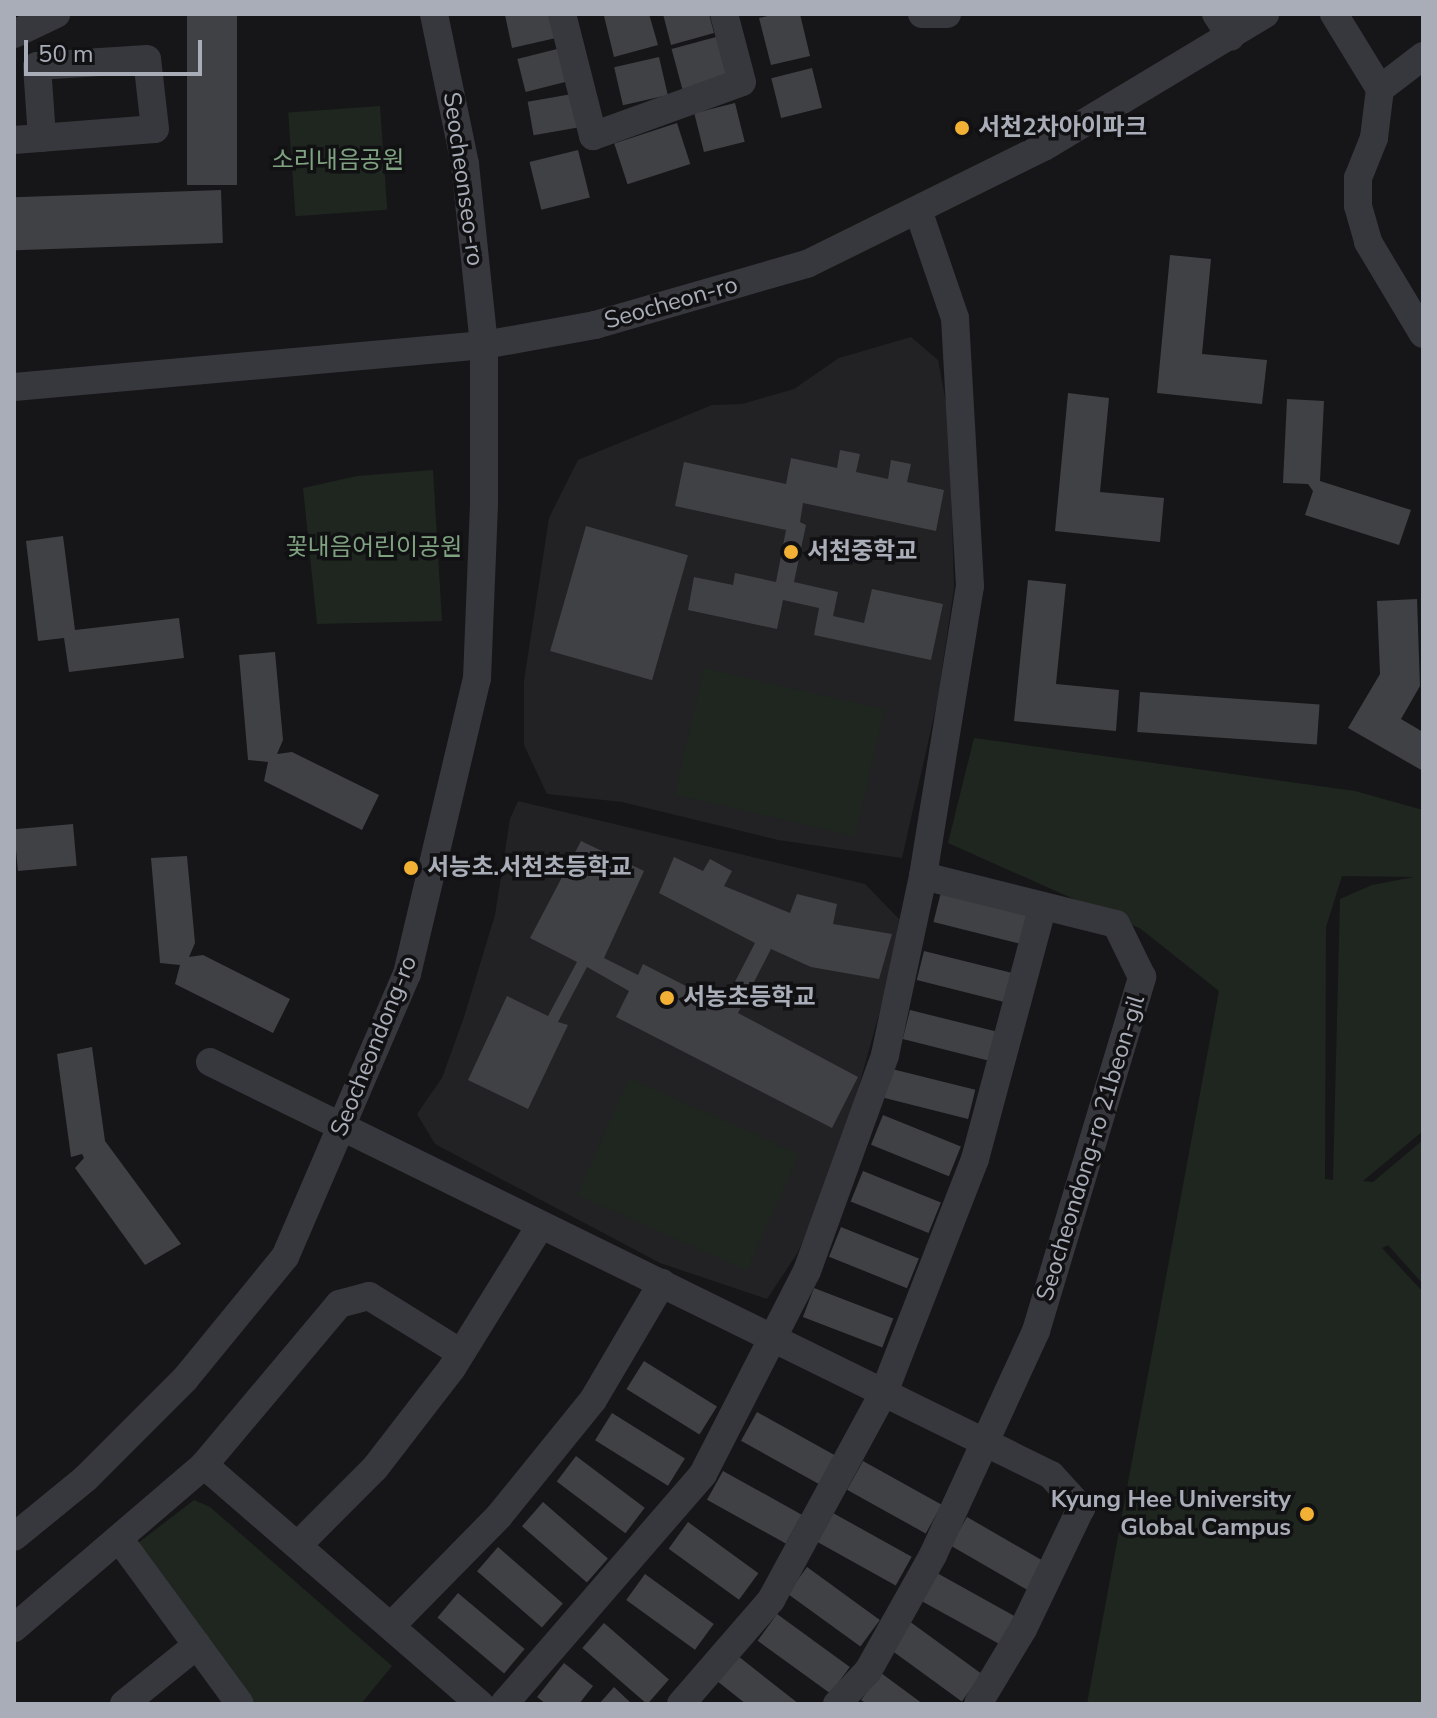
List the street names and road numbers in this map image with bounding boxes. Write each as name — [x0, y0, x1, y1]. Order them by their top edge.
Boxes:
street label: Seocheonseo-ro — [437, 90, 489, 268]
street label: Seocheon-ro — [601, 270, 741, 336]
street label: Seocheondong-ro — [325, 951, 423, 1141]
street label: Seocheondong-ro 21beon-gil — [1031, 992, 1151, 1304]

